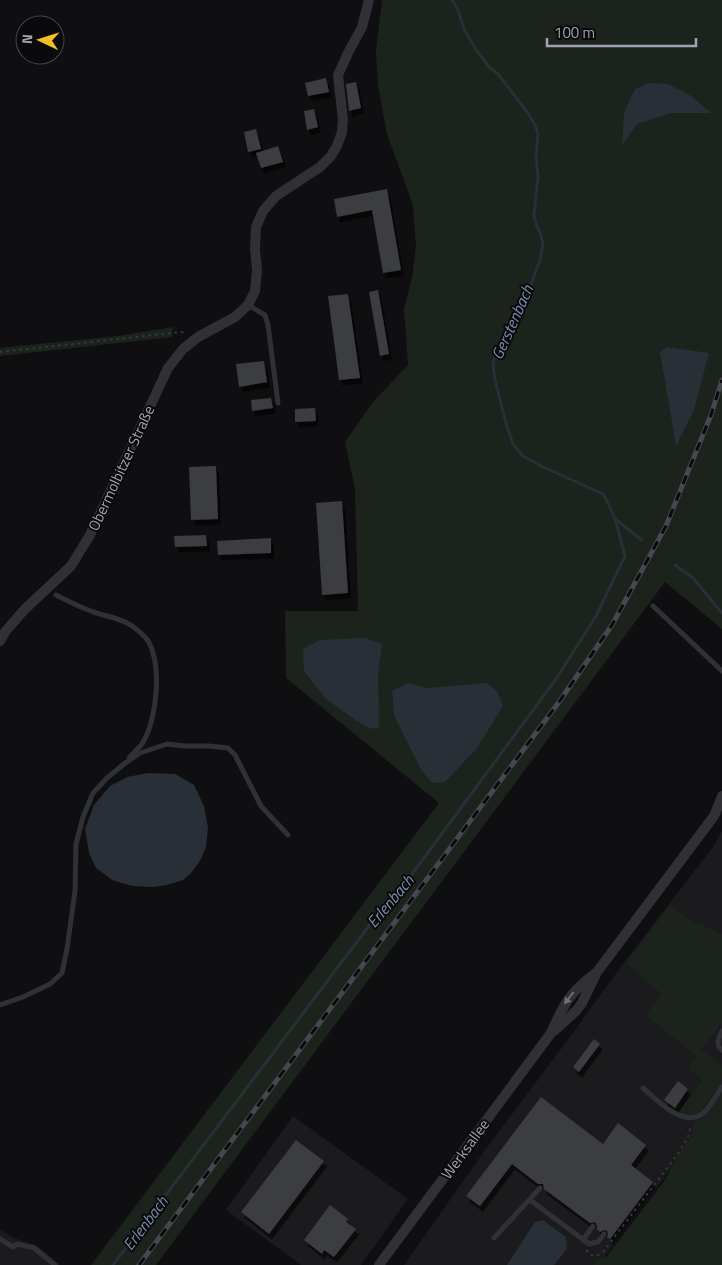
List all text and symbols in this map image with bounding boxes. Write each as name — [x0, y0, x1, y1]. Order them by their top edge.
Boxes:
north arrow — [15, 15, 65, 65]
scale bar — [547, 15, 696, 47]
text: 100 m — [554, 21, 595, 44]
text: N — [16, 33, 37, 45]
water label: Gerstenbach — [485, 280, 540, 363]
street label: Obermolbitzer Straße — [82, 402, 160, 534]
water label: Erlenbach — [361, 869, 420, 933]
one-way arrow — [564, 991, 574, 1005]
street label: Werksallee — [435, 1114, 495, 1184]
water label: Erlenbach — [117, 1190, 174, 1255]

